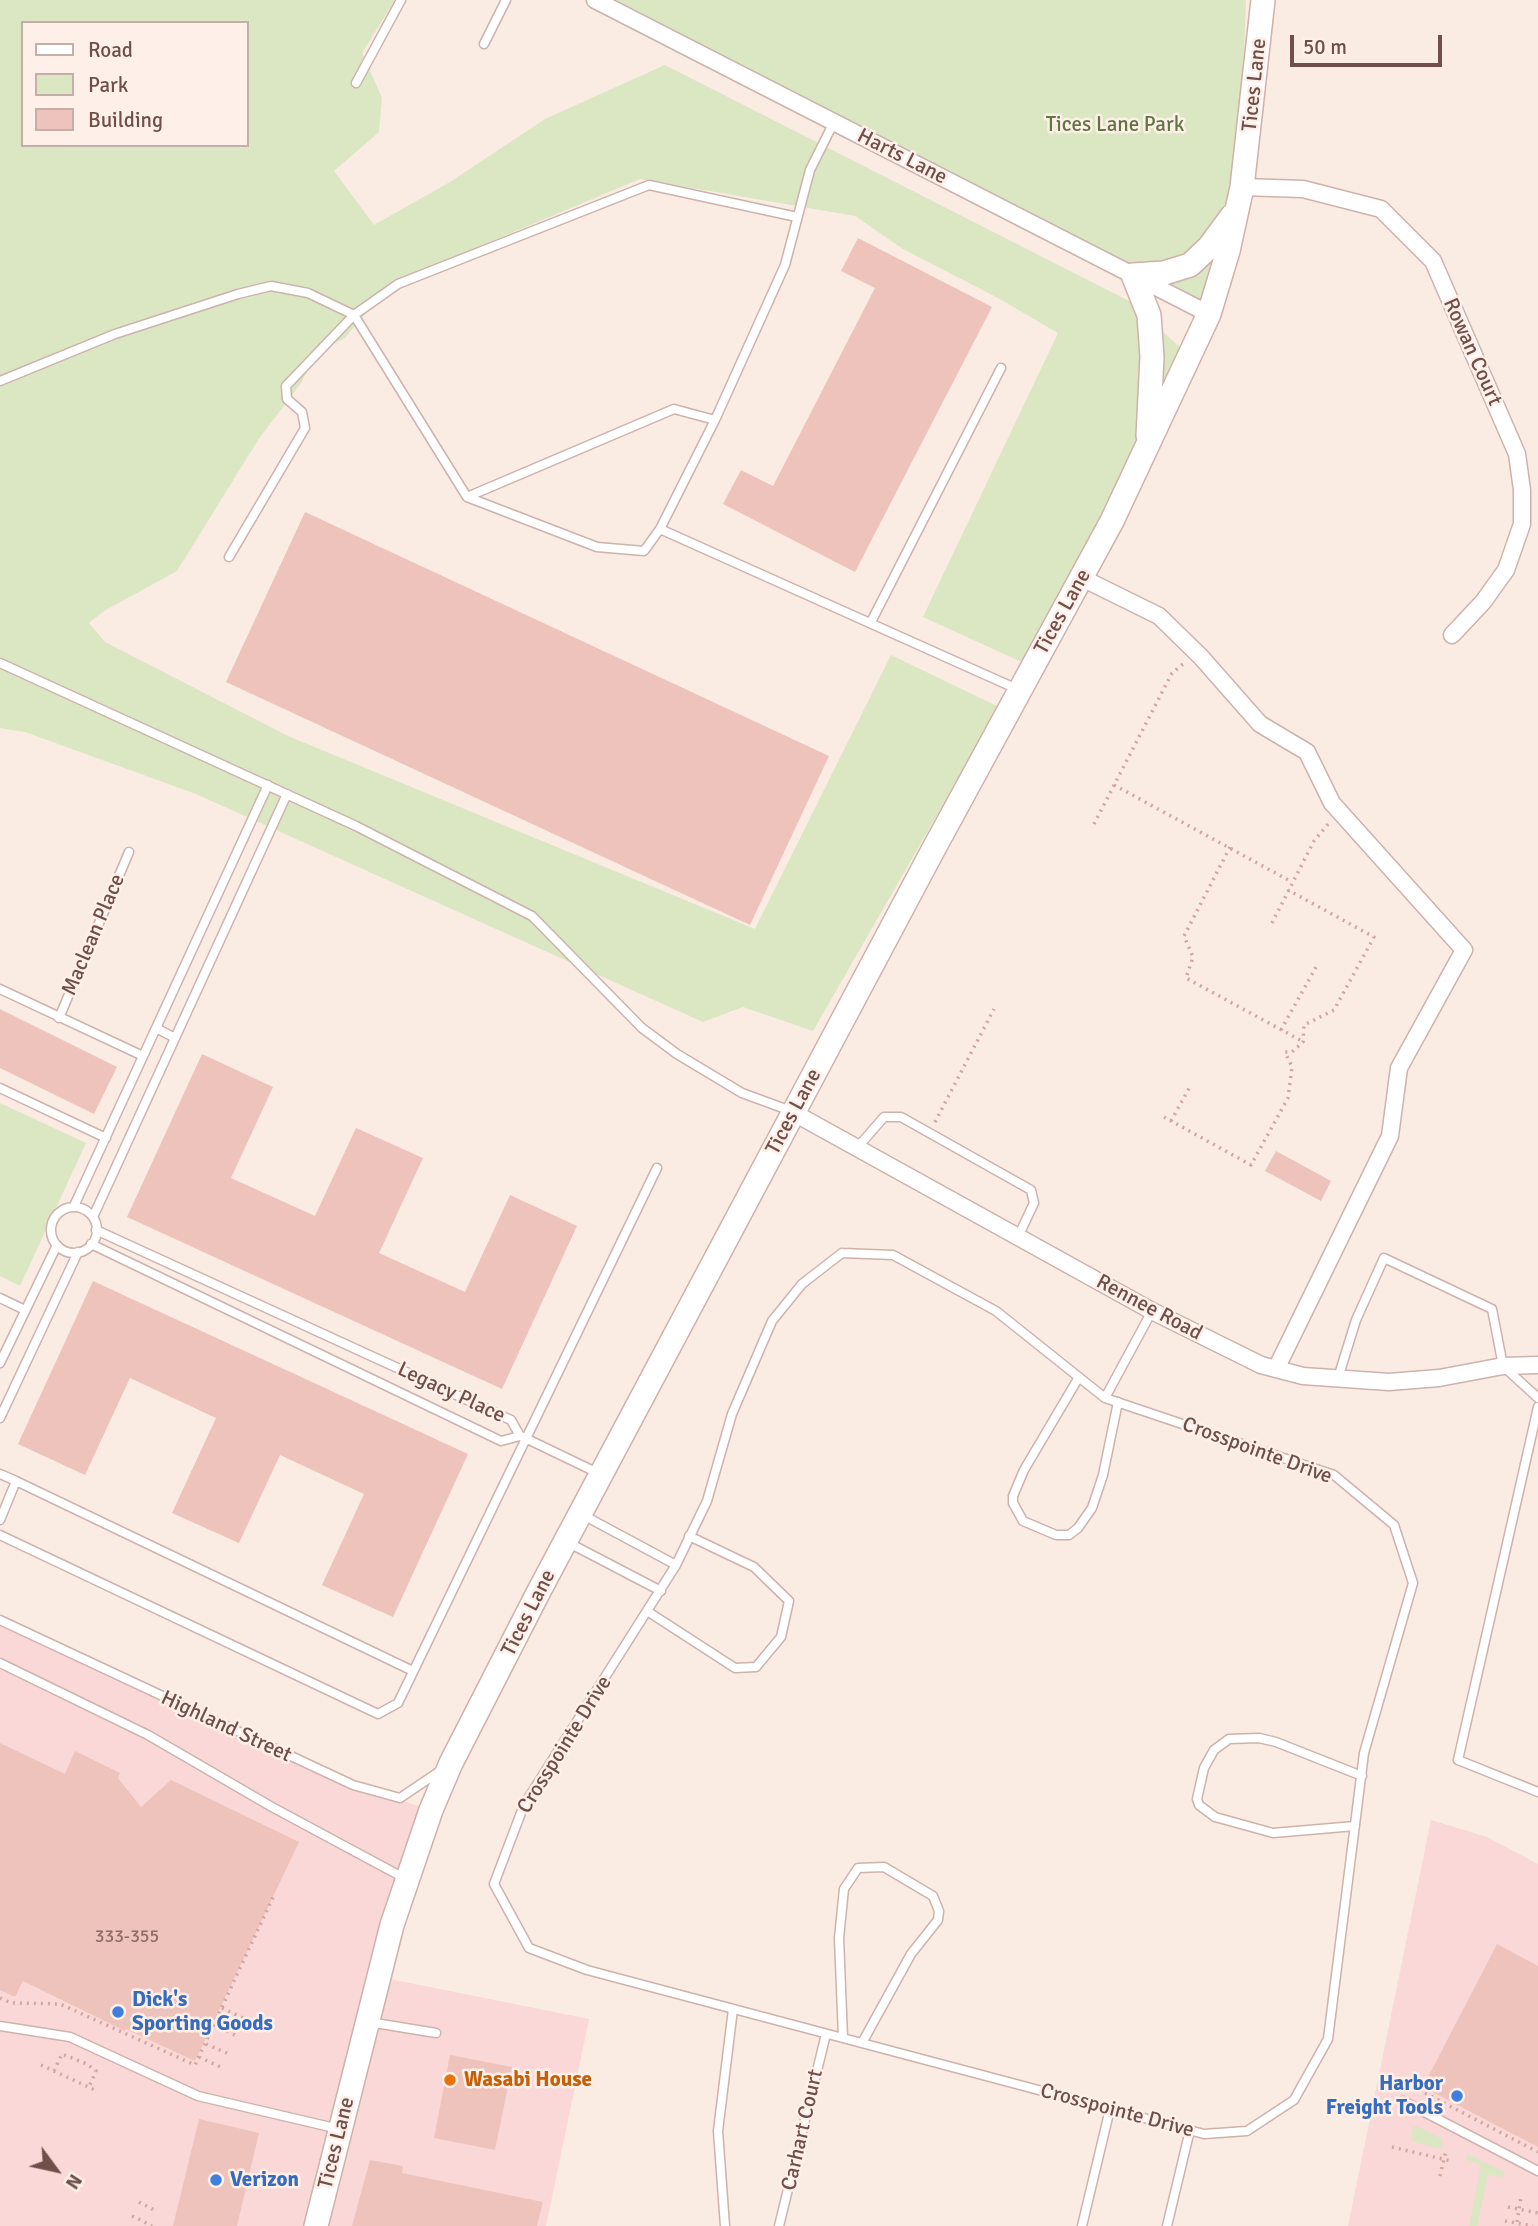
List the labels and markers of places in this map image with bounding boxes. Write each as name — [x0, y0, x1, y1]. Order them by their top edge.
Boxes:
place label: Dick's Sporting Goods — [132, 1987, 273, 2037]
marker: Dick's Sporting Goods — [110, 2004, 126, 2020]
place label: Wasabi House — [464, 2067, 592, 2093]
place label: Harbor Freight Tools — [1326, 2071, 1443, 2121]
marker: Wasabi House — [442, 2072, 458, 2088]
marker: Harbor Freight Tools — [1449, 2088, 1465, 2104]
place label: Verizon — [230, 2167, 299, 2193]
marker: Verizon — [208, 2172, 224, 2188]

